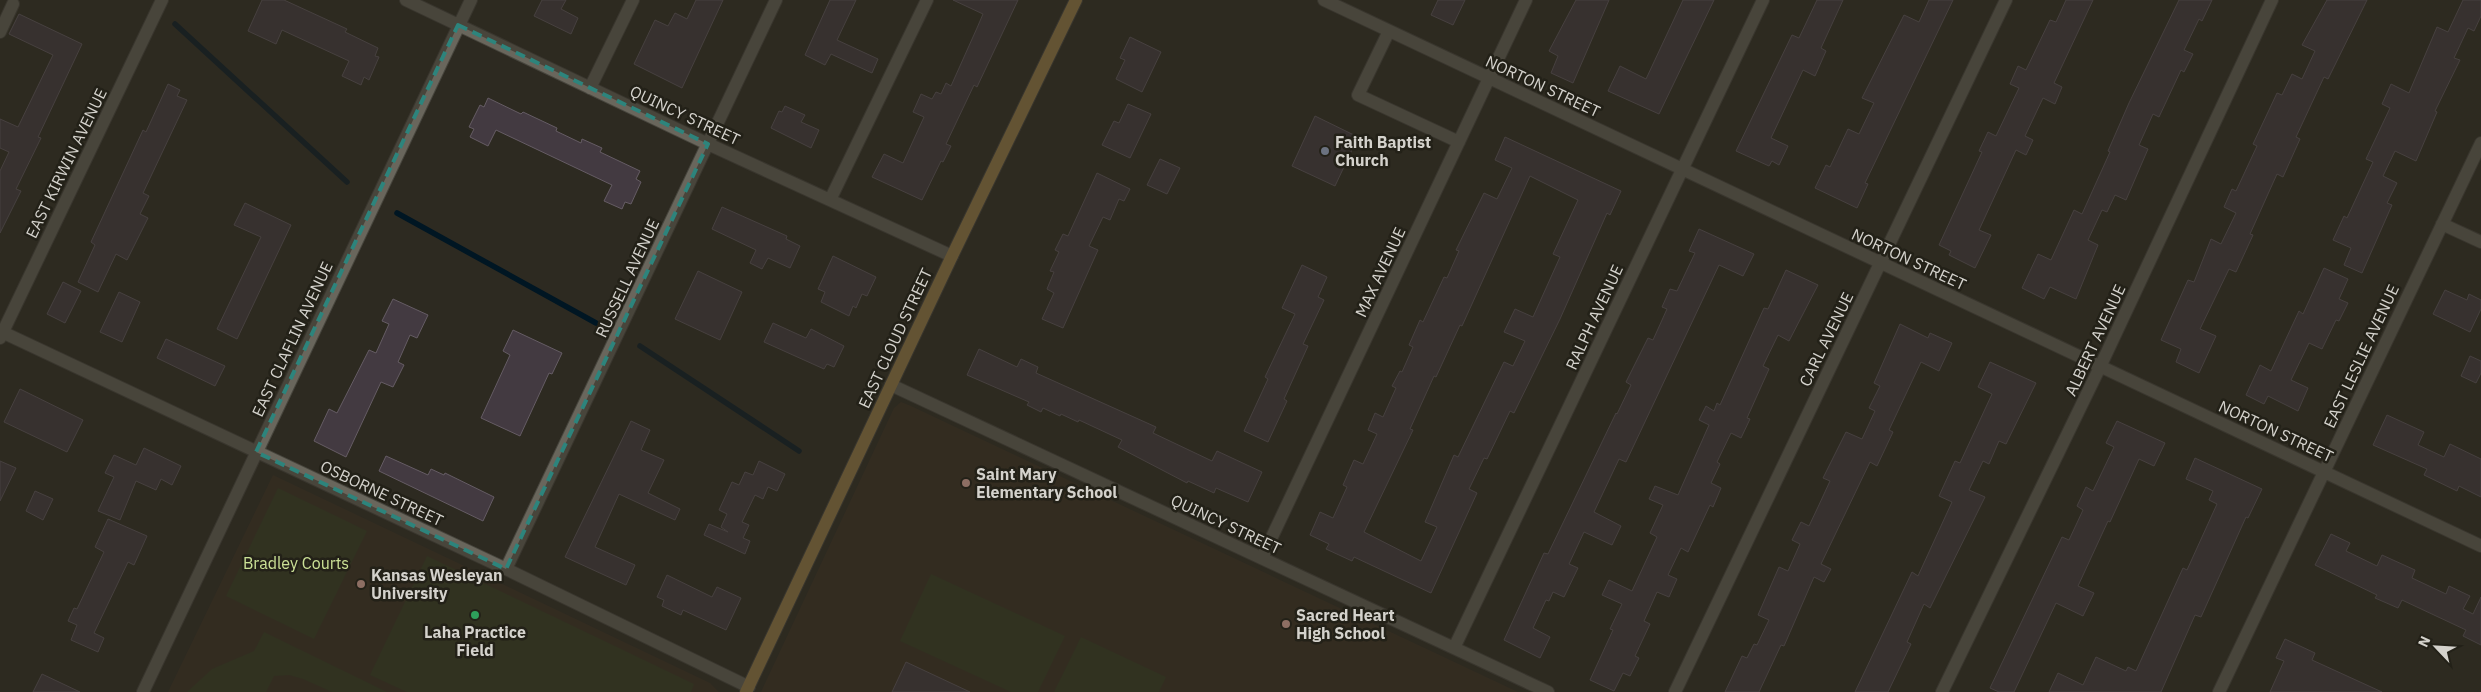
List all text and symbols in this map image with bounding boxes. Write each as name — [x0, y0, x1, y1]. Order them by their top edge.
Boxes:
street label: NORTON STREET — [1483, 51, 1603, 121]
street label: QUINCY STREET — [627, 81, 743, 149]
street label: EAST KIRWIN AVENUE — [21, 85, 111, 241]
place label: Faith Baptist Church — [1335, 132, 1431, 170]
marker: Faith Baptist Church — [1319, 145, 1331, 157]
street label: RUSSELL AVENUE — [591, 215, 663, 341]
street label: MAX AVENUE — [1350, 224, 1410, 320]
street label: NORTON STREET — [1849, 224, 1969, 294]
street label: EAST CLAFLIN AVENUE — [247, 258, 337, 420]
street label: RALPH AVENUE — [1561, 261, 1627, 373]
street label: EAST CLOUD STREET — [854, 265, 936, 411]
street label: ALBERT AVENUE — [2060, 281, 2130, 399]
street label: EAST LESLIE AVENUE — [2319, 281, 2403, 431]
street label: CARL AVENUE — [1795, 289, 1857, 389]
street label: NORTON STREET — [2216, 396, 2336, 466]
street label: OSBORNE STREET — [317, 456, 447, 530]
place label: Saint Mary Elementary School — [976, 464, 1117, 502]
marker: Saint Mary Elementary School — [960, 477, 972, 489]
street label: QUINCY STREET — [1168, 490, 1284, 558]
park label: Bradley Courts — [243, 553, 349, 573]
place label: Kansas Wesleyan University — [371, 565, 503, 603]
marker: Kansas Wesleyan University — [355, 578, 367, 590]
place label: Sacred Heart High School — [1296, 605, 1395, 643]
marker: Laha Practice Field — [469, 609, 481, 621]
marker: Sacred Heart High School — [1280, 618, 1292, 630]
place label: Laha Practice Field — [424, 622, 526, 660]
north arrow — [2411, 622, 2461, 672]
text: N — [2414, 633, 2435, 650]

